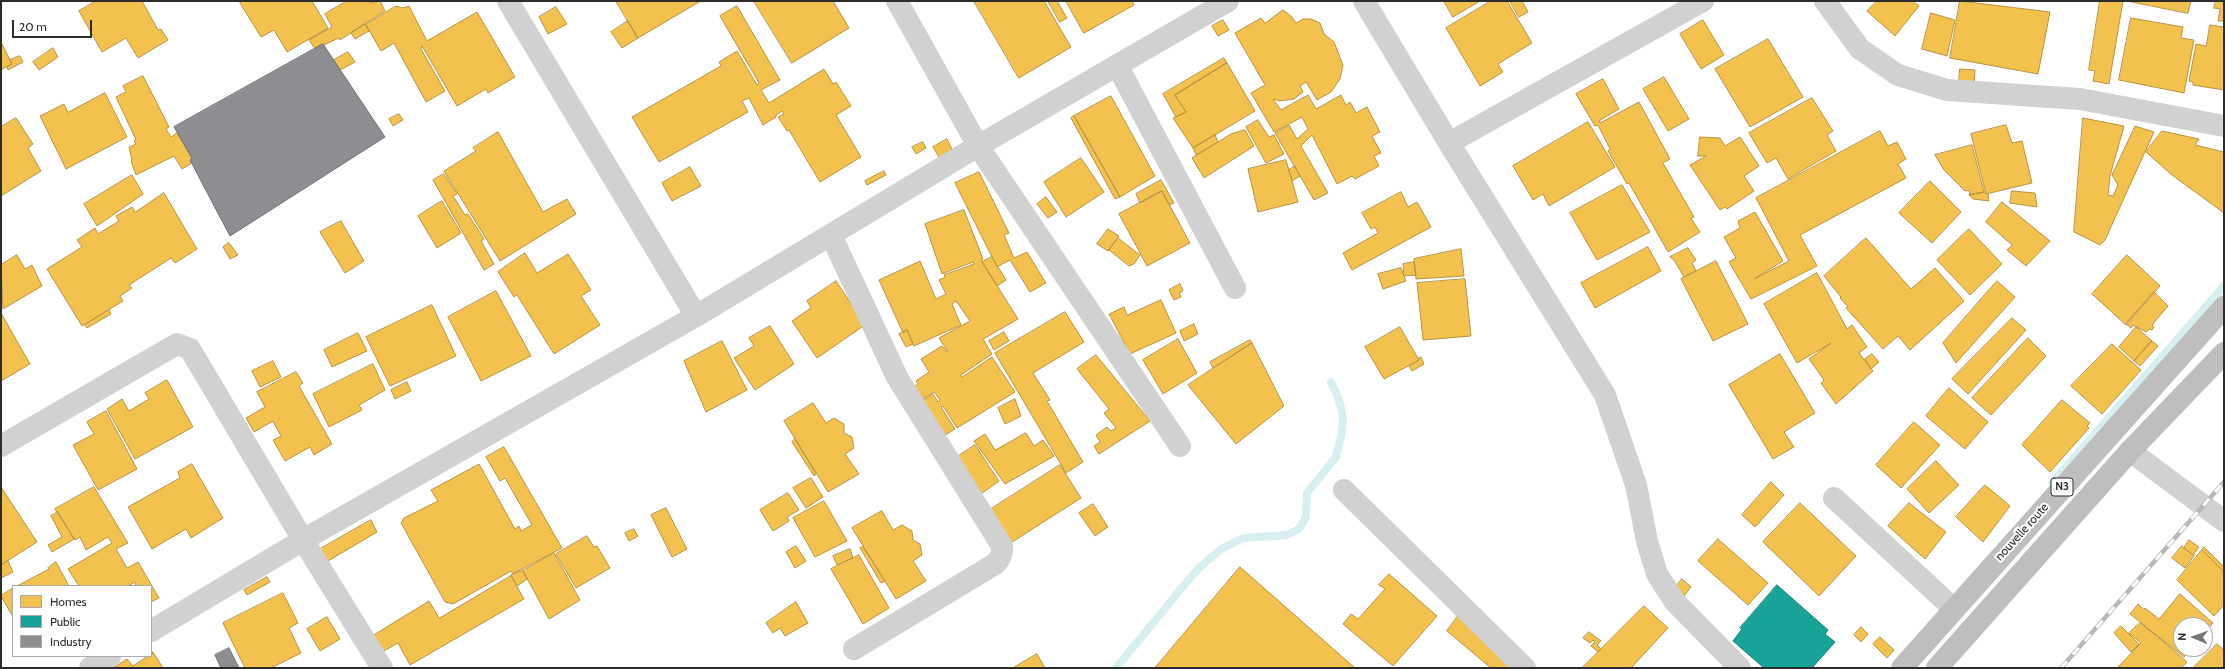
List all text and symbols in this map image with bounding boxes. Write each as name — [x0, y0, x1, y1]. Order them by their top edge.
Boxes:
scale bar — [14, 12, 94, 38]
text: 20 m — [19, 19, 47, 34]
road number: N3 — [2051, 478, 2073, 496]
street label: nouvelle route — [1992, 500, 2052, 564]
legend — [12, 585, 152, 657]
text: Homes — [50, 594, 87, 609]
text: Public — [50, 614, 81, 629]
north arrow — [2173, 617, 2213, 657]
text: N — [2175, 632, 2189, 641]
text: Industry — [50, 634, 91, 649]

